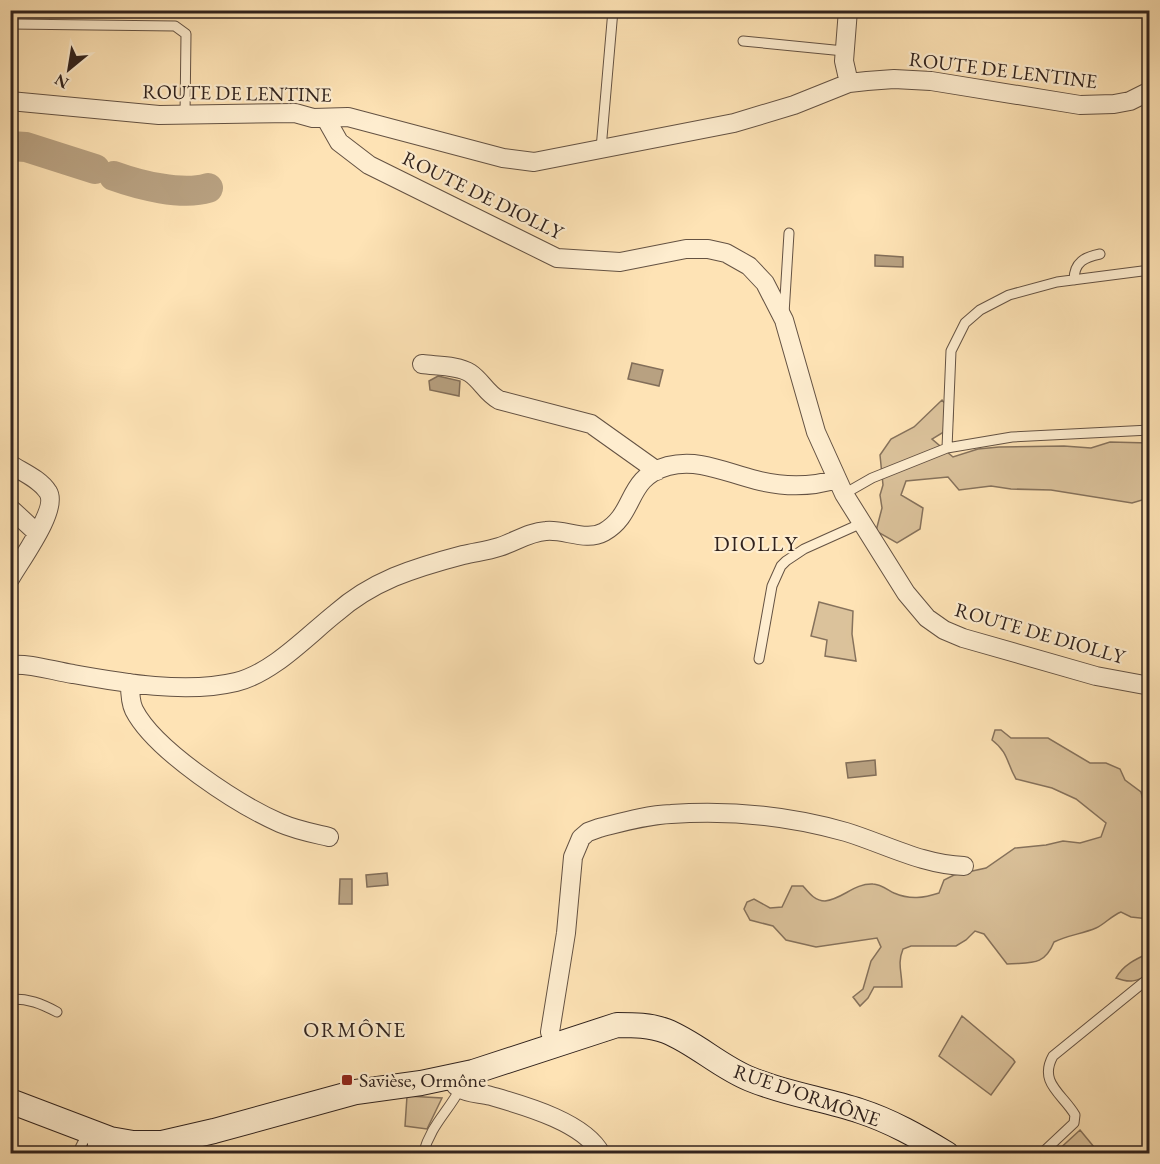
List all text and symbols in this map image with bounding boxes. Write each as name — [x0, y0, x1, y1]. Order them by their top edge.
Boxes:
north arrow — [39, 39, 99, 99]
street label: ROUTE DE LENTINE — [907, 46, 1099, 94]
text: N — [51, 69, 73, 94]
street label: ROUTE DE LENTINE — [142, 78, 332, 108]
street label: ROUTE DE DIOLLY — [398, 145, 569, 246]
district label: DIOLLY — [714, 530, 799, 557]
street label: ROUTE DE DIOLLY — [952, 596, 1129, 670]
district label: ORMÔNE — [303, 1016, 407, 1043]
street label: RUE D'ORMÔNE — [730, 1058, 884, 1132]
place label: Savièse, Ormône — [359, 1067, 486, 1093]
marker: Savièse, Ormône — [340, 1073, 354, 1087]

